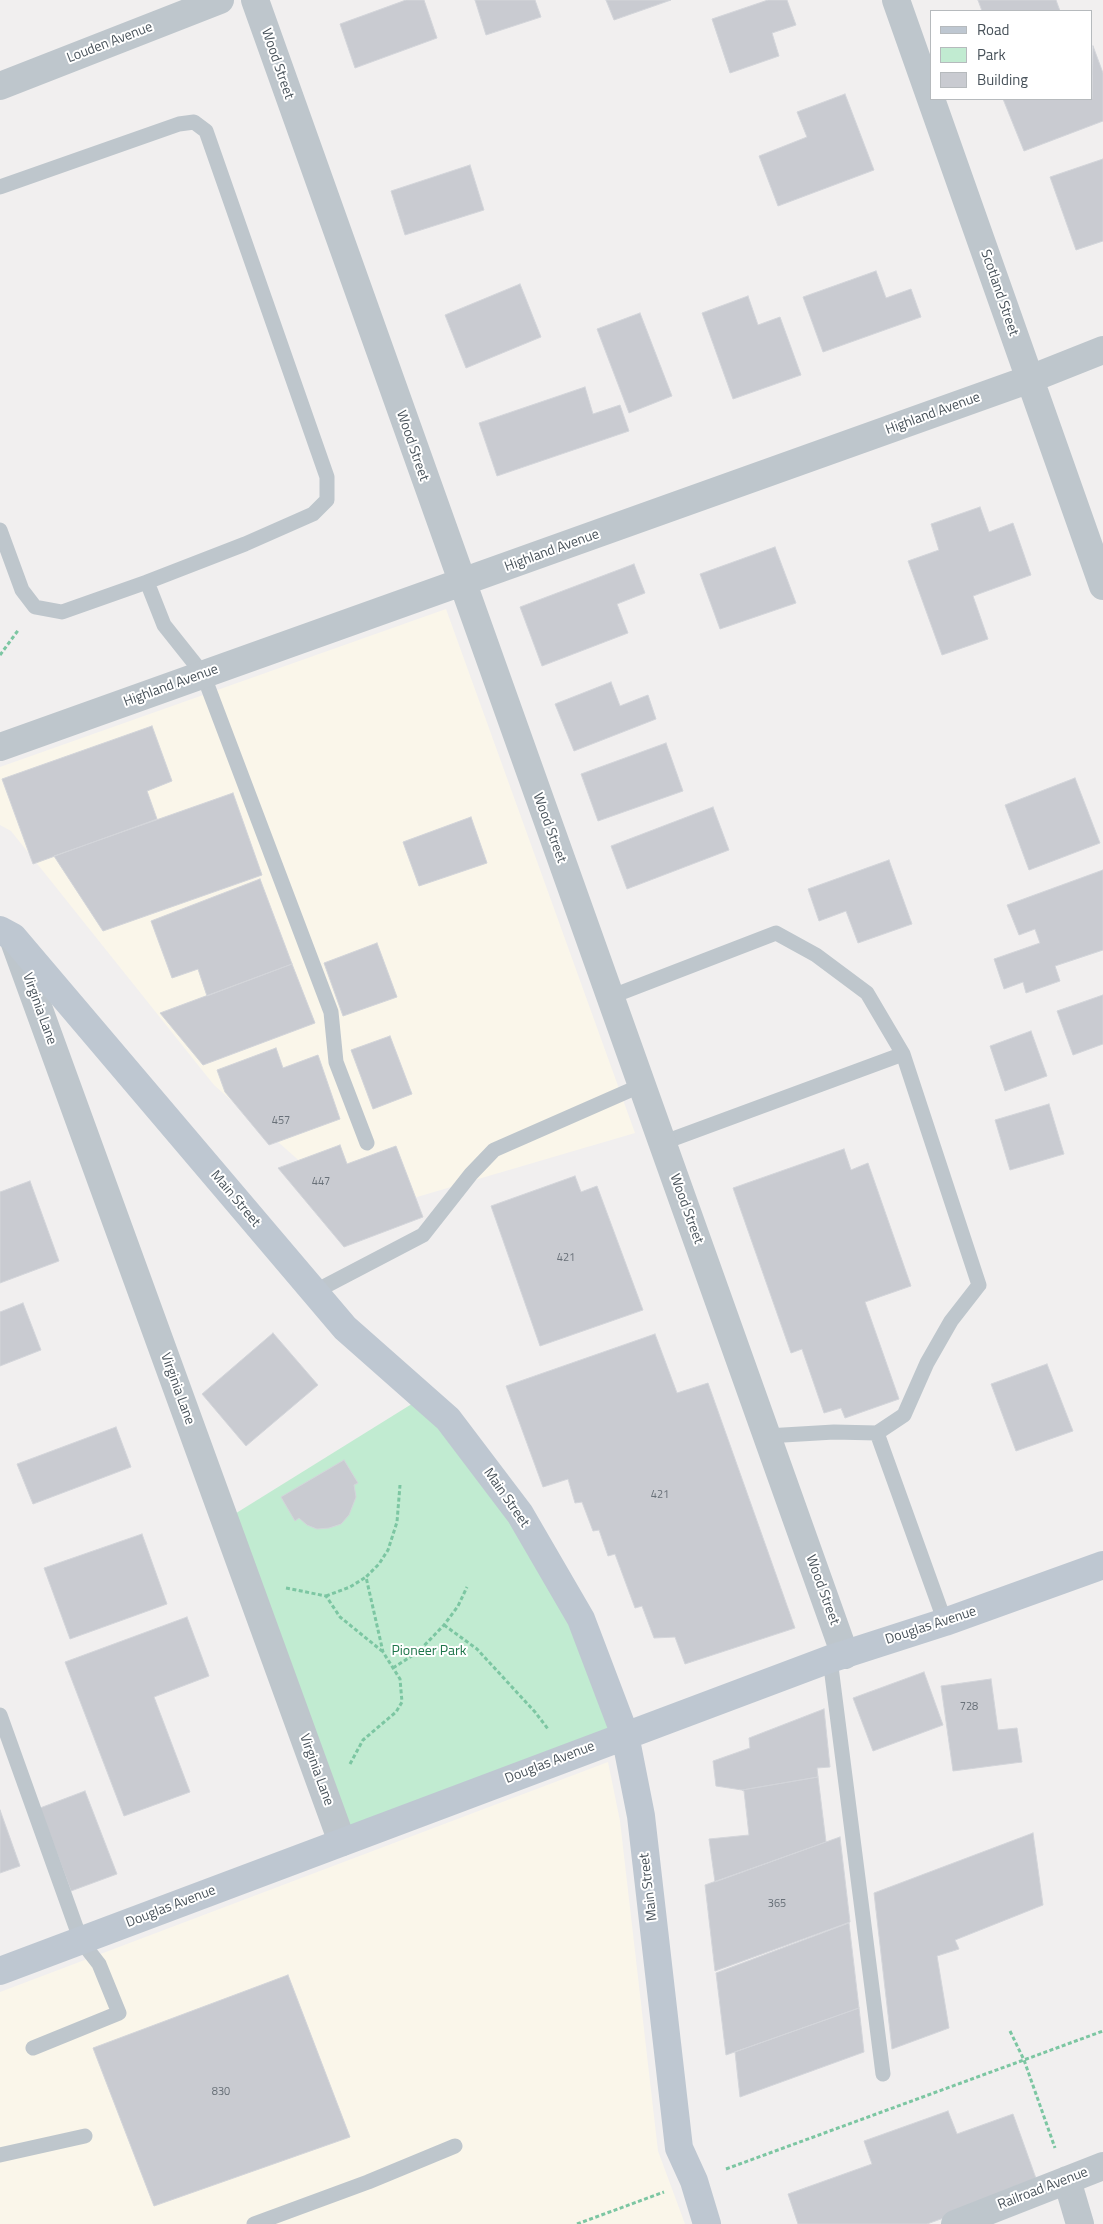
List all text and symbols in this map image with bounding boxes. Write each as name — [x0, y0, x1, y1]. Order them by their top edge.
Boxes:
legend — [930, 10, 1093, 100]
text: Road — [977, 18, 1009, 41]
street label: Louden Avenue — [65, 19, 155, 67]
street label: Wood Street — [257, 27, 297, 101]
text: Park — [977, 43, 1006, 66]
text: Building — [977, 68, 1028, 91]
street label: Scotland Street — [976, 248, 1022, 338]
street label: Highland Avenue — [883, 389, 983, 439]
street label: Wood Street — [392, 409, 432, 483]
street label: Highland Avenue — [502, 526, 602, 576]
street label: Highland Avenue — [121, 661, 221, 711]
street label: Wood Street — [529, 791, 569, 865]
street label: Virginia Lane — [18, 971, 60, 1047]
house number: 457 — [272, 1114, 290, 1128]
street label: Main Street — [207, 1167, 263, 1231]
street label: Wood Street — [666, 1172, 706, 1246]
house number: 447 — [312, 1175, 330, 1189]
house number: 421 — [557, 1251, 575, 1265]
street label: Virginia Lane — [156, 1351, 198, 1427]
street label: Main Street — [479, 1465, 533, 1531]
house number: 421 — [651, 1488, 669, 1502]
street label: Wood Street — [802, 1553, 842, 1627]
street label: Douglas Avenue — [883, 1603, 979, 1649]
park label: Pioneer Park — [391, 1644, 467, 1660]
house number: 728 — [960, 1700, 978, 1714]
street label: Virginia Lane — [295, 1732, 337, 1808]
street label: Douglas Avenue — [503, 1738, 597, 1788]
street label: Main Street — [636, 1852, 662, 1922]
street label: Douglas Avenue — [124, 1882, 218, 1932]
house number: 365 — [768, 1897, 786, 1911]
house number: 830 — [212, 2085, 230, 2099]
street label: Railroad Avenue — [995, 2164, 1091, 2214]

